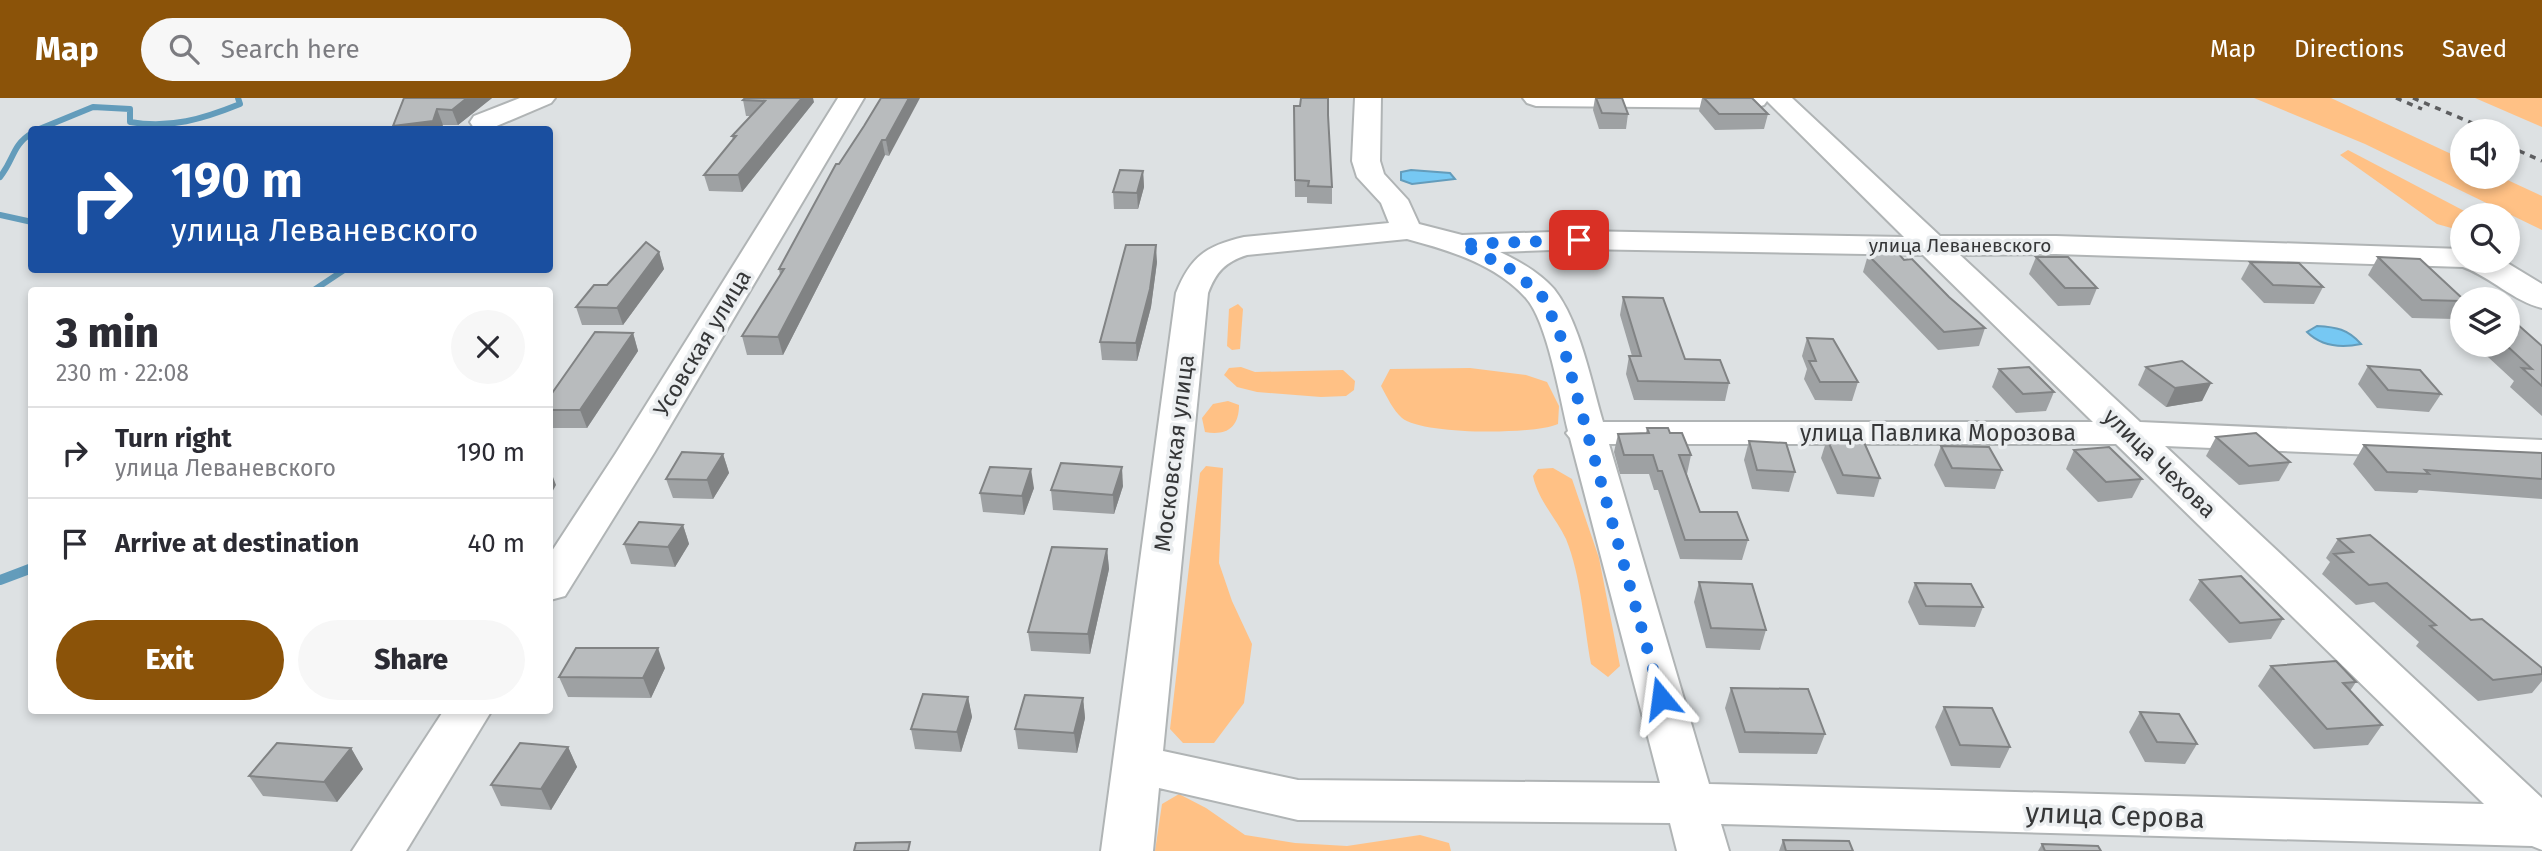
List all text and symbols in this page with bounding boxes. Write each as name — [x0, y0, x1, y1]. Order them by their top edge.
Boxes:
search box — [141, 18, 631, 81]
text: Map — [35, 29, 99, 69]
icon: search — [165, 30, 203, 68]
text: Search here — [221, 34, 360, 65]
text: Map — [2210, 35, 2256, 63]
text: Directions — [2294, 35, 2404, 63]
text: Saved — [2442, 35, 2507, 63]
map controls — [2450, 119, 2520, 357]
button: sound — [2450, 119, 2520, 189]
text: 190 m — [171, 151, 303, 210]
icon: right — [56, 154, 147, 245]
button: search — [2450, 203, 2520, 273]
pin — [1549, 210, 1609, 270]
text: улица Леваневского — [171, 211, 479, 249]
icon: arrive — [1560, 221, 1598, 259]
street label: улица Леваневского — [1869, 234, 2051, 257]
street label: Усовская улица — [647, 265, 757, 421]
button: layers — [2450, 287, 2520, 357]
text: 3 min — [56, 308, 159, 358]
button: close — [451, 310, 525, 384]
street label: Московская улица — [1148, 353, 1200, 553]
text: 230 m · 22:08 — [56, 359, 189, 387]
street label: улица Чехова — [2098, 402, 2222, 524]
street label: улица Павлика Морозова — [1800, 419, 2076, 447]
text: Turn right — [115, 423, 232, 454]
icon: right — [56, 434, 94, 472]
text: 190 m — [456, 437, 525, 468]
text: улица Леваневского — [115, 454, 336, 482]
icon: arrive — [56, 525, 94, 563]
text: Arrive at destination — [115, 528, 359, 559]
text: 40 m — [467, 528, 525, 559]
button: Exit — [56, 620, 284, 700]
button: Share — [298, 620, 525, 700]
position arrow — [1624, 661, 1698, 735]
street label: улица Серова — [2025, 796, 2205, 835]

